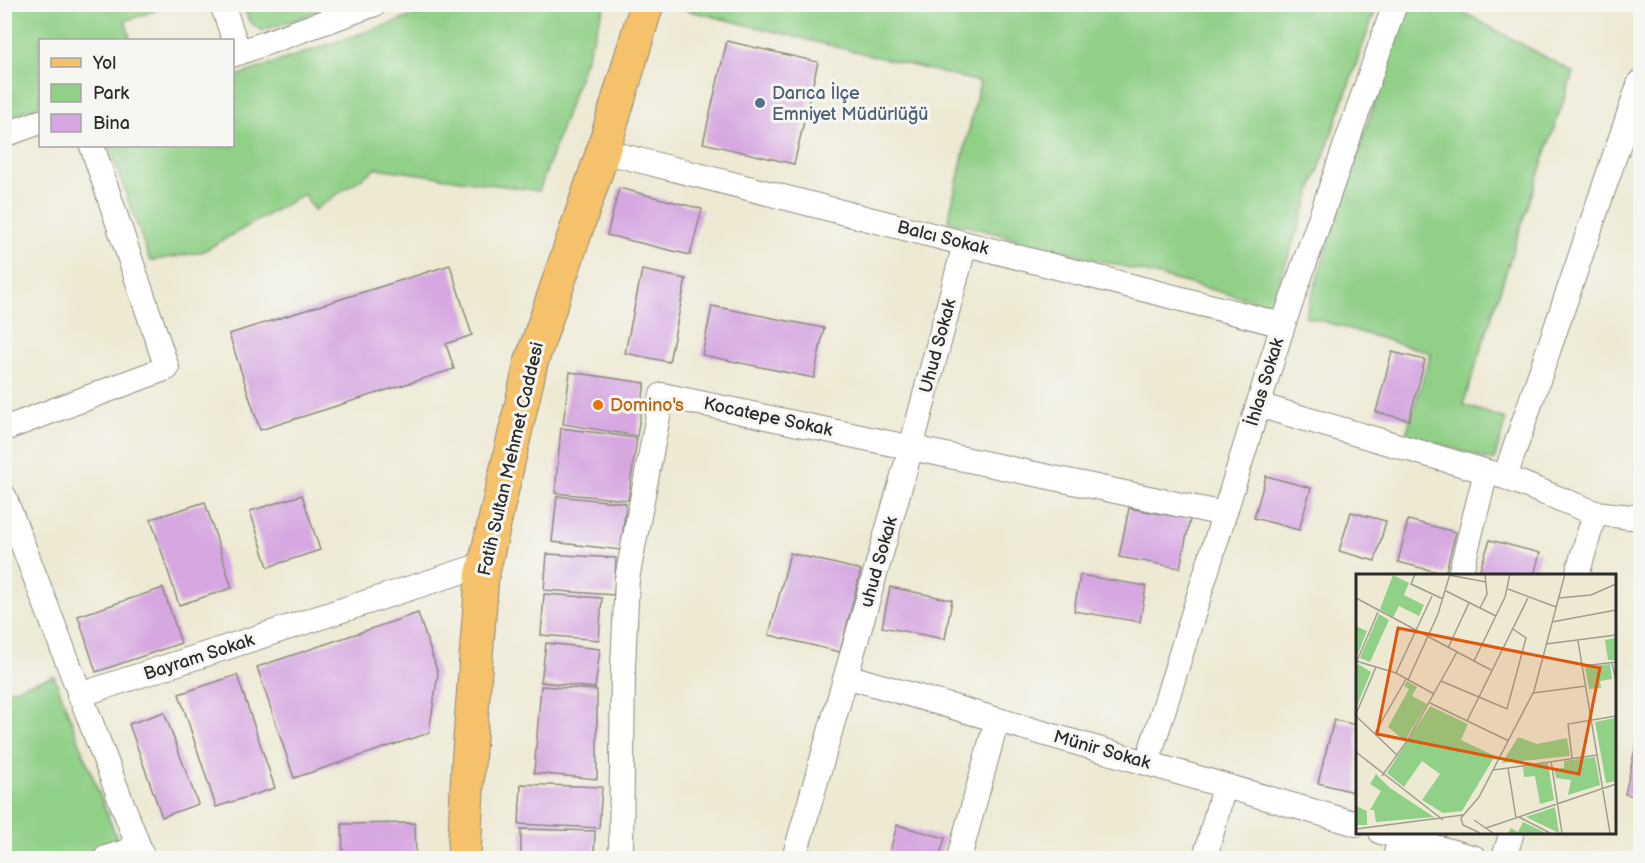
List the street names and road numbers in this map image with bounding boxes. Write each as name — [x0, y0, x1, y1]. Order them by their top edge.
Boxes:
street label: Balcı Sokak — [895, 217, 991, 260]
street label: Uhud Sokak — [915, 296, 961, 395]
street label: İhlas Sokak — [1241, 335, 1288, 429]
street label: Fatih Sultan Mehmet Caddesi — [474, 340, 548, 578]
street label: Kocatepe Sokak — [702, 393, 835, 441]
street label: uhud Sokak — [856, 514, 902, 610]
street label: Bayram Sokak — [141, 629, 257, 685]
street label: Münir Sokak — [1051, 726, 1153, 774]

